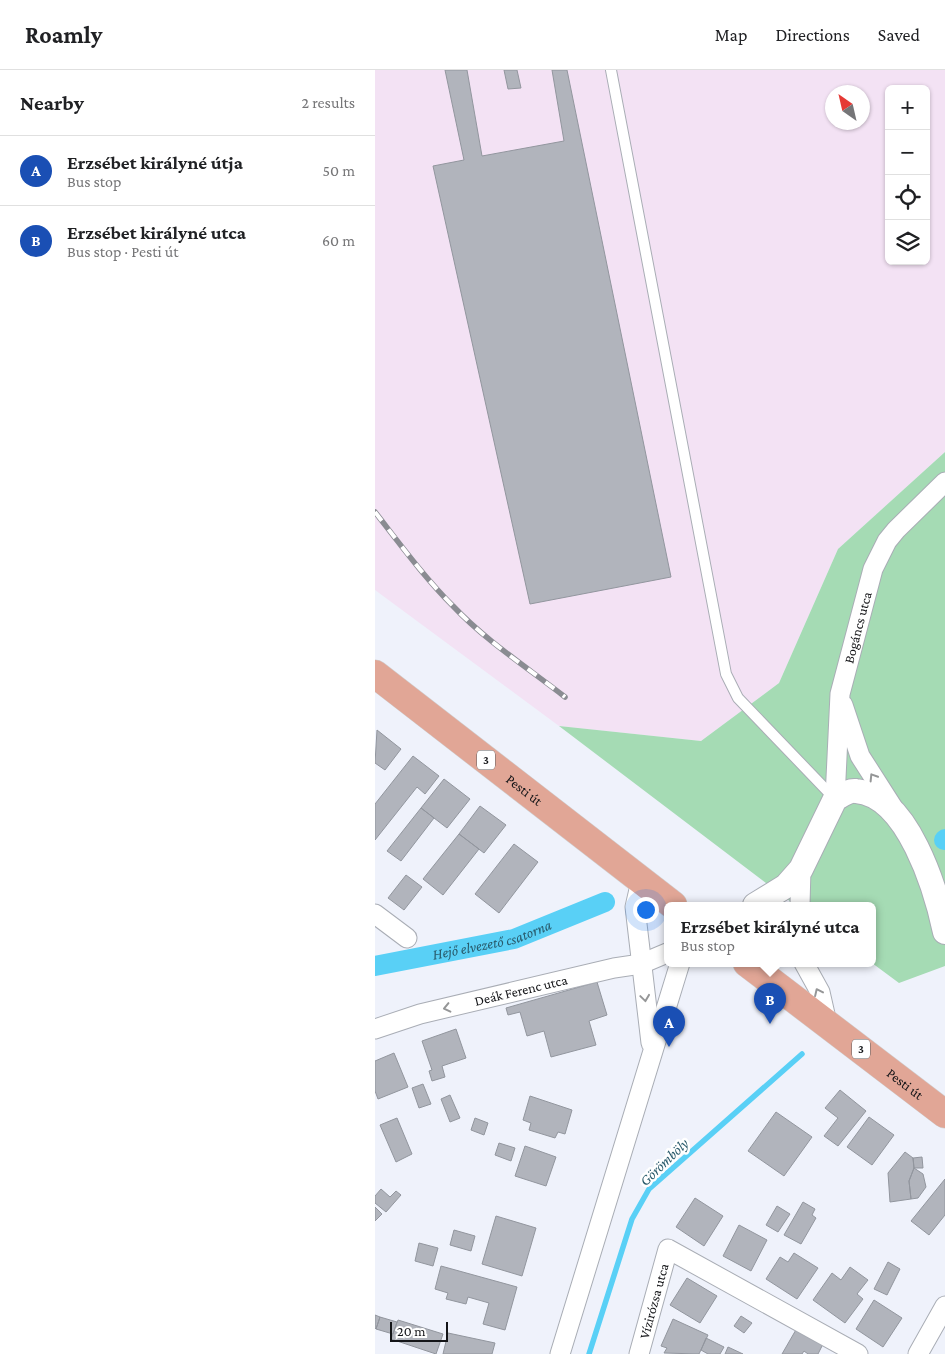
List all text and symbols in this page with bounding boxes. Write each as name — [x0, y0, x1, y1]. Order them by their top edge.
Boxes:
text: Roamly — [25, 21, 102, 48]
text: Map — [715, 25, 747, 45]
text: Directions — [775, 25, 850, 45]
text: Saved — [878, 25, 920, 45]
north arrow — [825, 85, 870, 130]
map controls — [885, 85, 930, 265]
button: + — [885, 85, 930, 130]
text: Nearby — [20, 91, 84, 115]
text: 2 results — [302, 94, 355, 111]
button: − — [885, 130, 930, 175]
text: Erzsébet királyné útja — [67, 152, 243, 173]
text: A — [31, 162, 41, 179]
text: 50 m — [323, 162, 355, 179]
text: Bus stop — [67, 173, 121, 190]
button: locate — [885, 175, 930, 220]
button: layers — [885, 220, 930, 265]
text: Erzsébet királyné utca — [67, 222, 246, 243]
text: B — [31, 232, 41, 249]
text: 60 m — [322, 232, 355, 249]
text: Bus stop · Pesti út — [67, 243, 178, 260]
street label: Bogáncs utca — [840, 589, 875, 665]
road number: 3 — [477, 750, 495, 770]
street label: Pesti út — [503, 771, 546, 809]
one-way arrow — [869, 773, 879, 782]
your location — [633, 897, 659, 923]
popup — [664, 902, 876, 967]
text: Erzsébet királyné utca — [681, 916, 859, 937]
water label: Hejő elvezető csatorna — [431, 917, 554, 963]
text: Bus stop — [681, 937, 735, 954]
street label: Deák Ferenc utca — [473, 971, 569, 1009]
pin: B — [754, 983, 786, 1024]
one-way arrow — [813, 988, 824, 997]
one-way arrow — [639, 994, 649, 1003]
one-way arrow — [443, 1002, 452, 1013]
pin: A — [653, 1006, 685, 1047]
road number: 3 — [852, 1040, 870, 1059]
street label: Pesti út — [884, 1065, 927, 1103]
water label: Görömböly — [636, 1135, 692, 1190]
street label: Vízirózsa utca — [636, 1261, 672, 1340]
scale bar — [390, 1319, 447, 1342]
text: 20 m — [397, 1323, 425, 1339]

